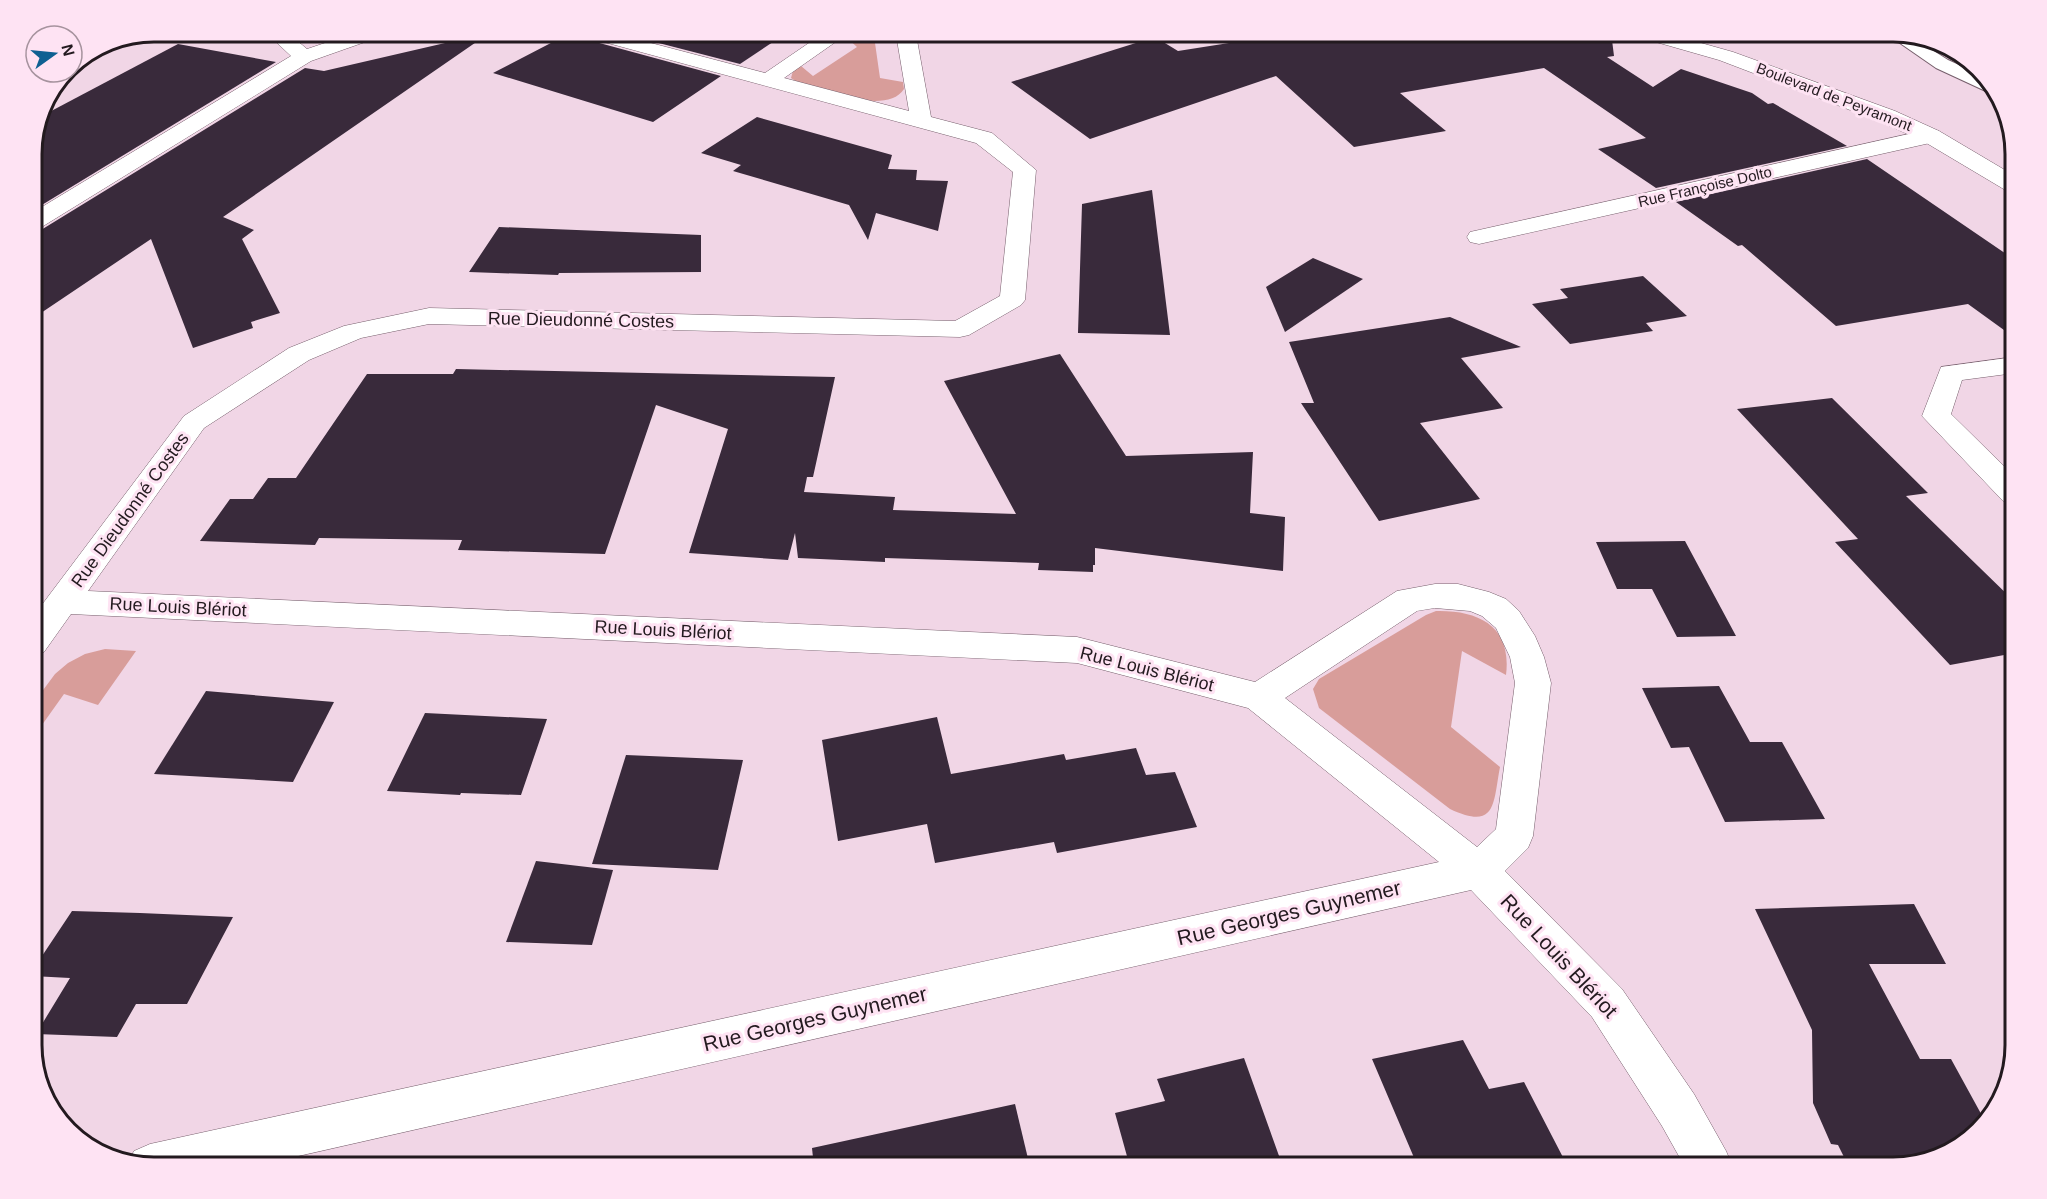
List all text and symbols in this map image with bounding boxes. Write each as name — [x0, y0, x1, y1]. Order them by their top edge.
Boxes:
north arrow — [24, 24, 84, 84]
text: N — [58, 42, 78, 58]
street label: Boulevard de Peyramont — [1754, 59, 1915, 134]
street label: Rue Françoise Dolto — [1636, 163, 1773, 210]
street label: Rue Dieudonné Costes — [488, 308, 674, 332]
street label: Rue Dieudonné Costes — [67, 429, 193, 591]
street label: Rue Louis Blériot — [109, 593, 247, 621]
street label: Rue Louis Blériot — [594, 616, 732, 644]
street label: Rue Louis Blériot — [1078, 643, 1216, 695]
street label: Rue Georges Guynemer — [1175, 876, 1403, 949]
street label: Rue Louis Blériot — [1496, 889, 1622, 1022]
street label: Rue Georges Guynemer — [701, 982, 929, 1055]

